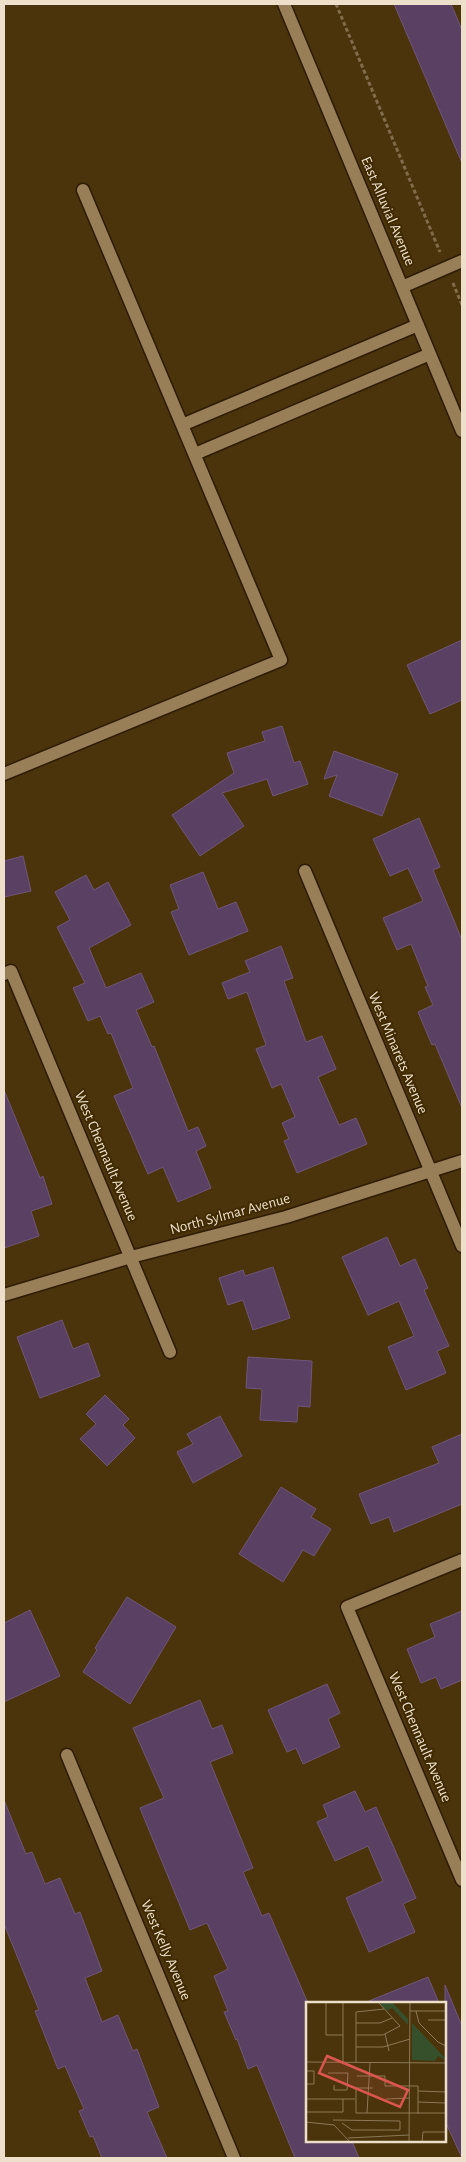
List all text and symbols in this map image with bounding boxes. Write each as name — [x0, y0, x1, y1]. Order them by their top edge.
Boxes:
street label: East Alluvial Avenue — [358, 154, 418, 268]
street label: West Minarets Avenue — [366, 990, 430, 1116]
street label: West Chennault Avenue — [72, 1089, 140, 1223]
street label: North Sylmar Avenue — [168, 1191, 292, 1237]
street label: West Chennault Avenue — [386, 1670, 454, 1804]
street label: West Kelly Avenue — [138, 1898, 194, 2002]
inset map — [306, 2002, 446, 2142]

